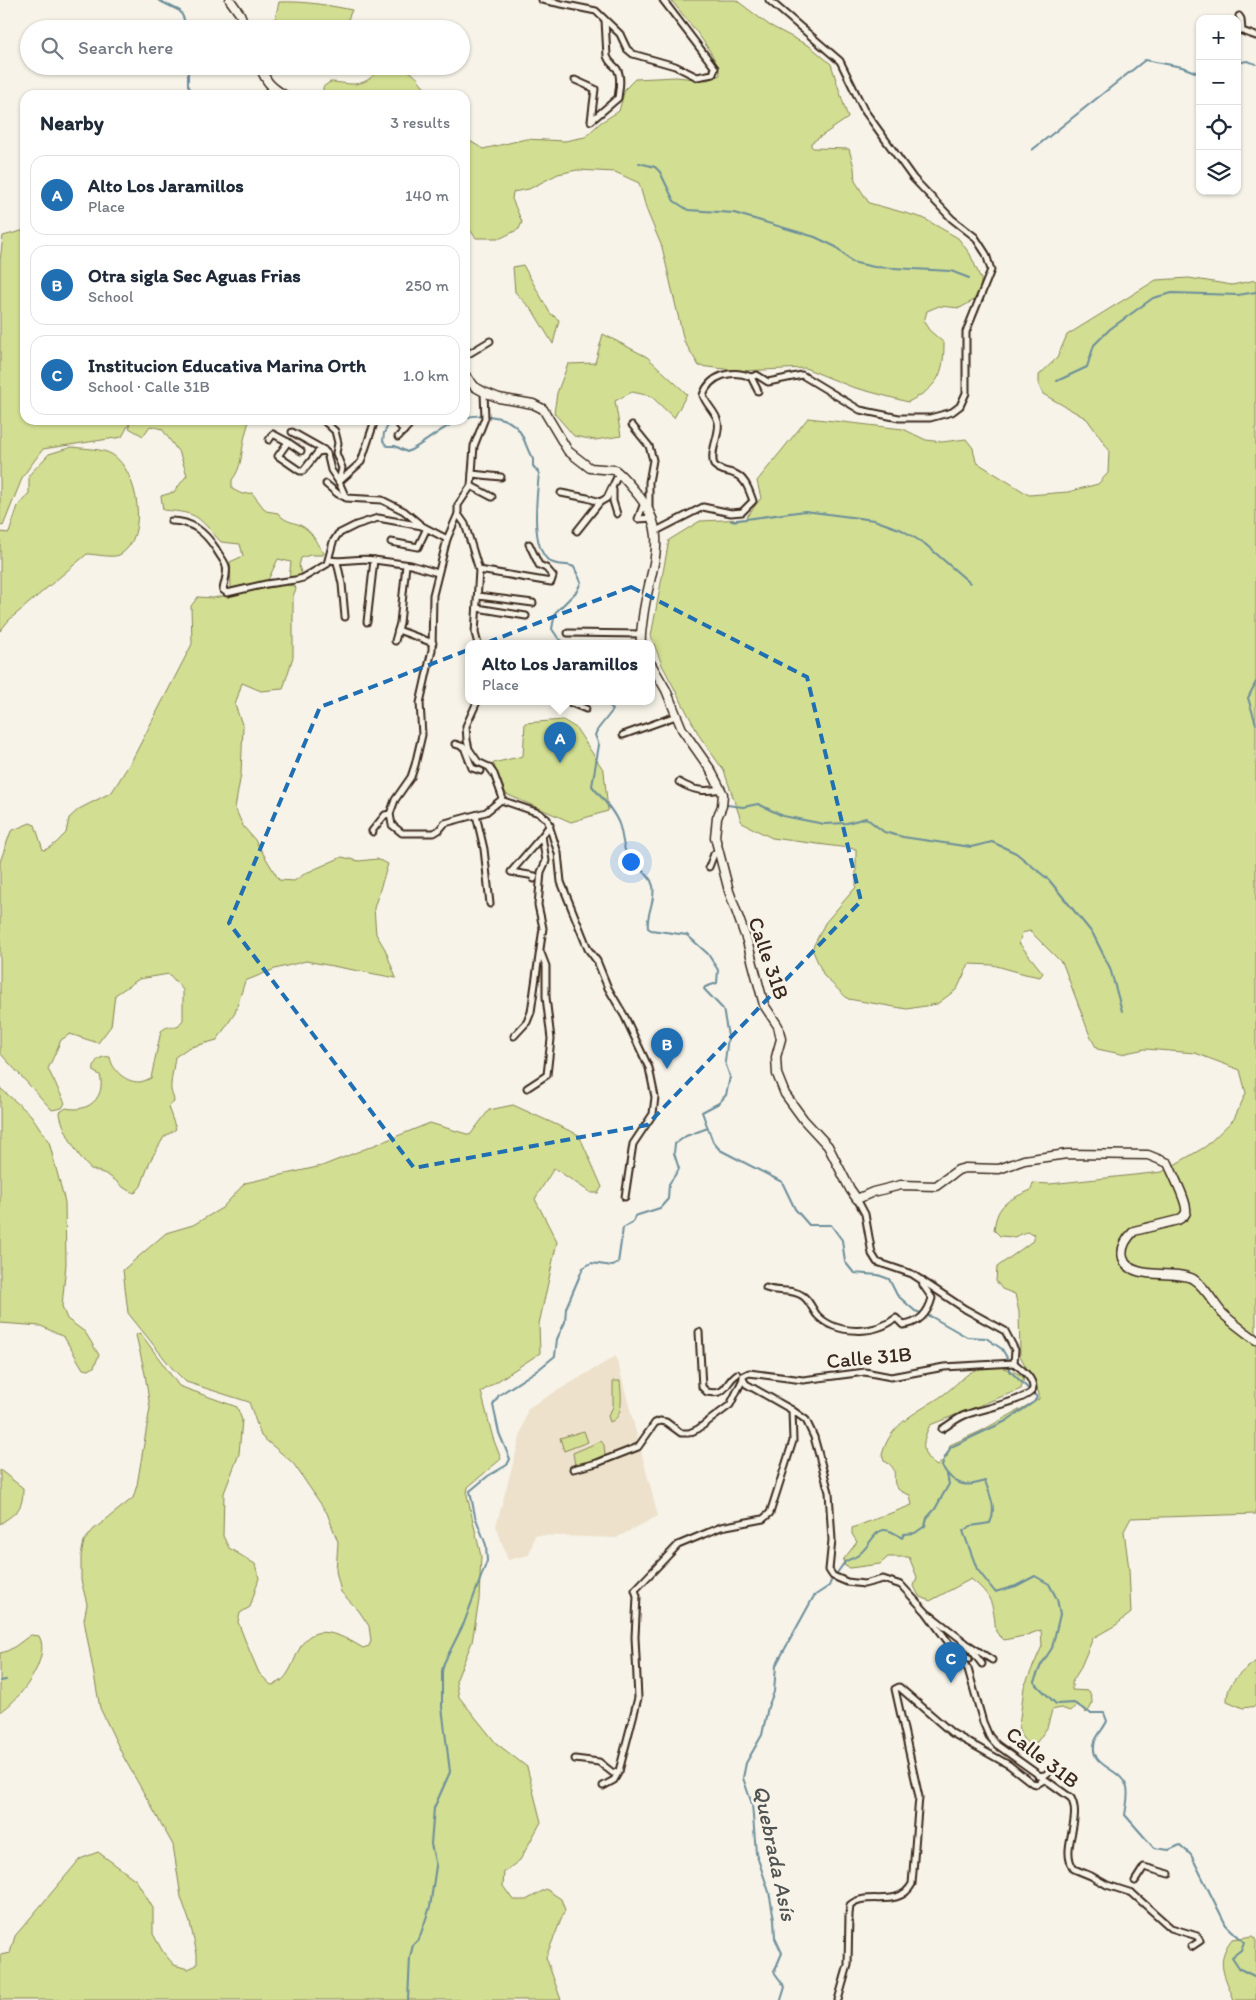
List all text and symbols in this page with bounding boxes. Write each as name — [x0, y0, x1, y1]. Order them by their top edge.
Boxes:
map controls — [1196, 15, 1241, 195]
button: + — [1196, 15, 1241, 60]
search box — [20, 20, 470, 75]
icon: search — [38, 34, 66, 62]
text: Search here — [78, 36, 173, 59]
button: − — [1196, 60, 1241, 105]
button: locate — [1196, 105, 1241, 150]
text: Nearby — [40, 110, 104, 135]
text: 3 results — [390, 113, 450, 132]
button: layers — [1196, 150, 1241, 195]
text: Alto Los Jaramillos — [88, 174, 244, 197]
text: A — [52, 186, 62, 205]
text: 140 m — [405, 186, 449, 205]
text: Place — [88, 197, 125, 216]
text: Otra sigla Sec Aguas Frias — [88, 264, 301, 287]
text: B — [52, 276, 62, 295]
text: 250 m — [405, 276, 449, 295]
text: School — [88, 287, 134, 306]
text: Institucion Educativa Marina Orth — [88, 354, 366, 377]
text: C — [52, 366, 62, 385]
text: 1.0 km — [403, 366, 449, 385]
text: School · Calle 31B — [88, 377, 210, 396]
popup — [465, 640, 655, 705]
text: Alto Los Jaramillos — [482, 652, 638, 675]
text: Place — [482, 675, 519, 694]
pin: A — [544, 722, 576, 763]
your location — [618, 849, 644, 875]
street label: Calle 31B — [743, 913, 795, 1003]
pin: B — [651, 1028, 683, 1069]
street label: Calle 31B — [825, 1341, 913, 1373]
pin: C — [935, 1642, 967, 1683]
street label: Calle 31B — [1001, 1721, 1085, 1793]
water label: Quebrada Asís — [748, 1783, 803, 1924]

